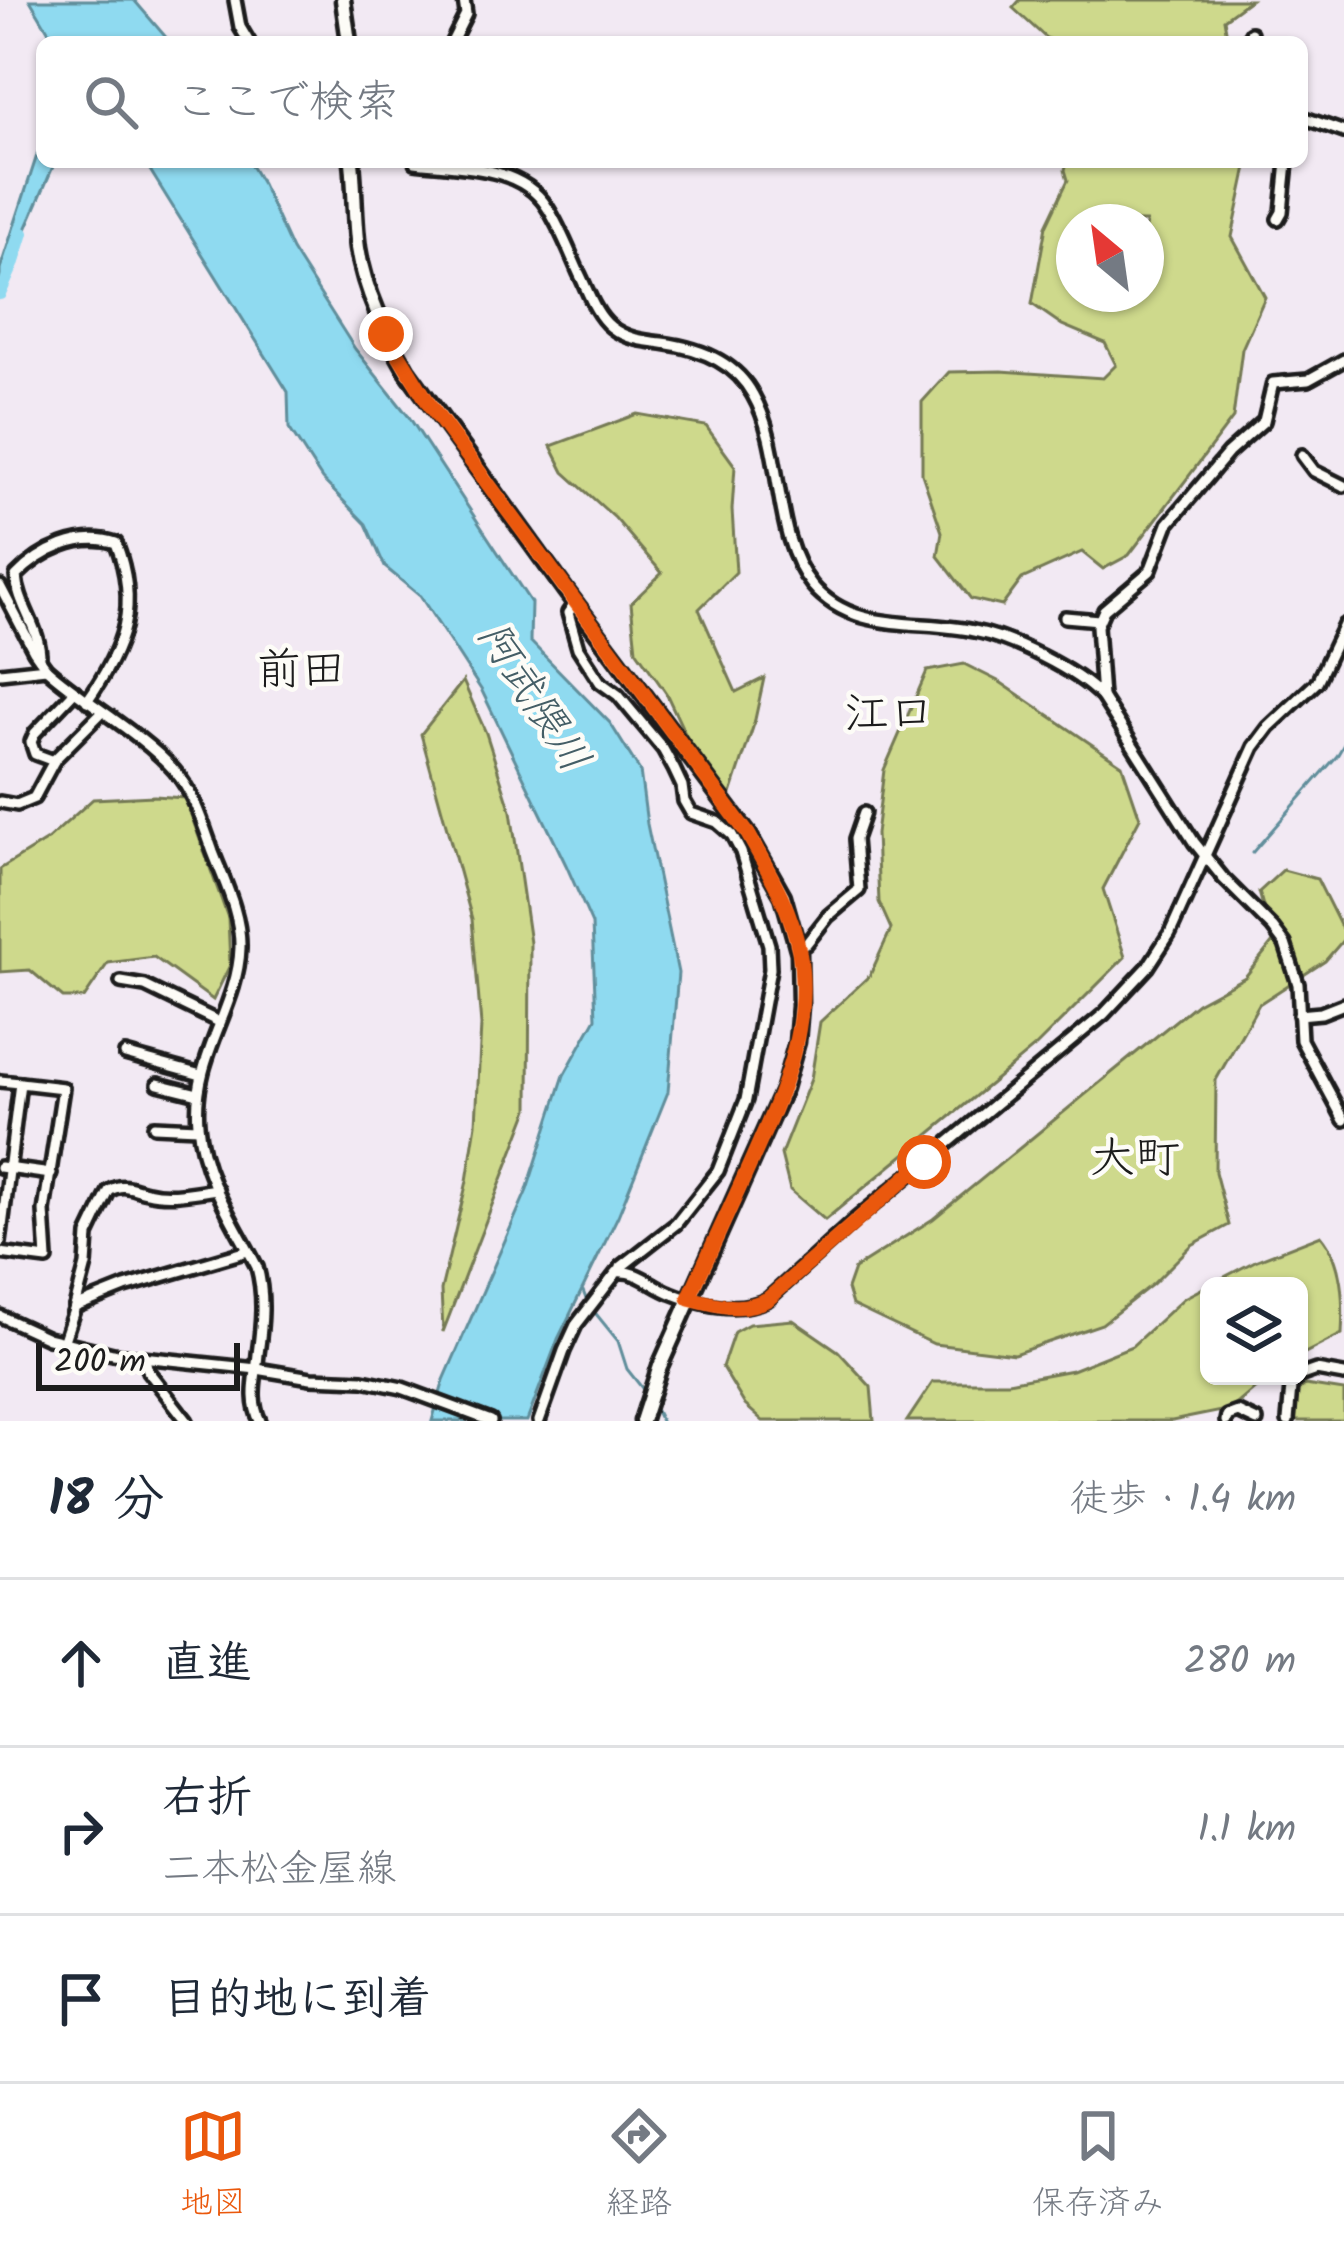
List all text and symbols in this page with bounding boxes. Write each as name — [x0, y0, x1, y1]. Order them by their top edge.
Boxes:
search box — [36, 36, 1308, 168]
text: ここで検索 — [174, 68, 399, 140]
icon: search — [78, 69, 144, 135]
north arrow — [1056, 204, 1164, 312]
route end — [359, 307, 413, 361]
water label: 阿武隈川 — [458, 609, 606, 787]
district label: 前田 — [256, 636, 346, 708]
district label: 江口 — [844, 680, 934, 752]
district label: 大町 — [1090, 1124, 1180, 1196]
route start — [897, 1135, 951, 1189]
map controls — [1200, 1277, 1308, 1385]
button: layers — [1200, 1277, 1308, 1385]
scale bar — [36, 1337, 240, 1390]
text: 200 m — [54, 1337, 146, 1390]
text: 18 分 — [48, 1461, 164, 1542]
text: 徒歩 · 1.4 km — [1070, 1470, 1296, 1532]
text: 直進 — [162, 1629, 252, 1701]
icon: ahead — [48, 1630, 114, 1696]
text: 280 m — [1184, 1632, 1296, 1694]
text: 右折 — [162, 1764, 252, 1836]
icon: right — [48, 1798, 114, 1864]
text: 1.1 km — [1197, 1800, 1296, 1862]
text: 二本松金屋線 — [162, 1840, 396, 1902]
text: 目的地に到着 — [162, 1965, 432, 2037]
icon: arrive — [48, 1966, 114, 2032]
tab: 地図 — [180, 2103, 246, 2231]
tab: 経路 — [606, 2103, 672, 2231]
tab: 保存済み — [1032, 2103, 1164, 2231]

